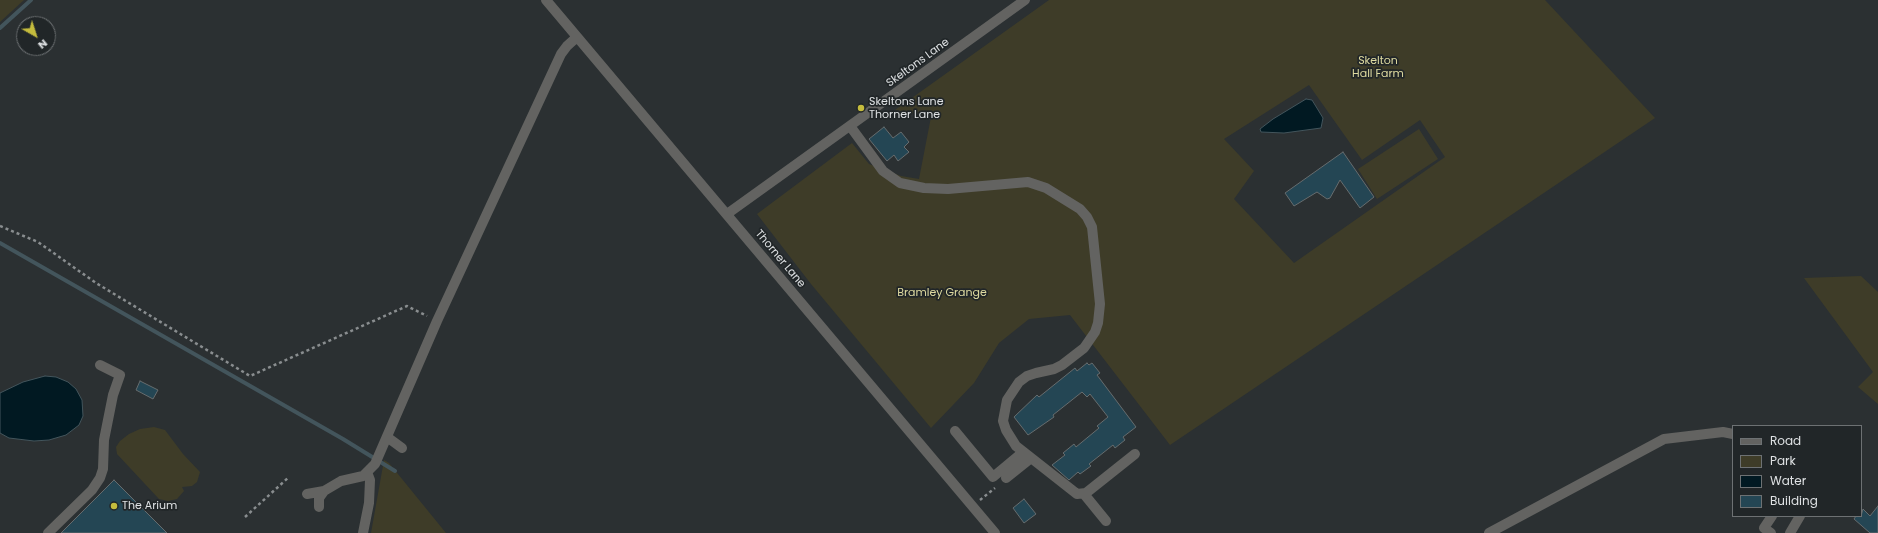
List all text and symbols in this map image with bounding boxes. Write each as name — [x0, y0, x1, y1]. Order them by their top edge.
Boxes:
north arrow — [16, 16, 56, 56]
text: N — [35, 36, 51, 53]
street label: Skeltons Lane — [884, 36, 952, 90]
park label: Skelton Hall Farm — [1352, 54, 1404, 80]
place label: Skeltons Lane Thorner Lane — [869, 95, 943, 121]
marker: Skeltons Lane Thorner Lane — [856, 103, 866, 113]
street label: Thorner Lane — [752, 228, 808, 290]
park label: Bramley Grange — [897, 286, 987, 300]
legend — [1732, 425, 1862, 517]
text: Road — [1770, 432, 1801, 449]
text: Park — [1770, 452, 1796, 469]
text: Water — [1770, 472, 1806, 489]
text: Building — [1770, 492, 1818, 509]
place label: The Arium — [122, 499, 177, 513]
marker: The Arium — [109, 501, 119, 511]

